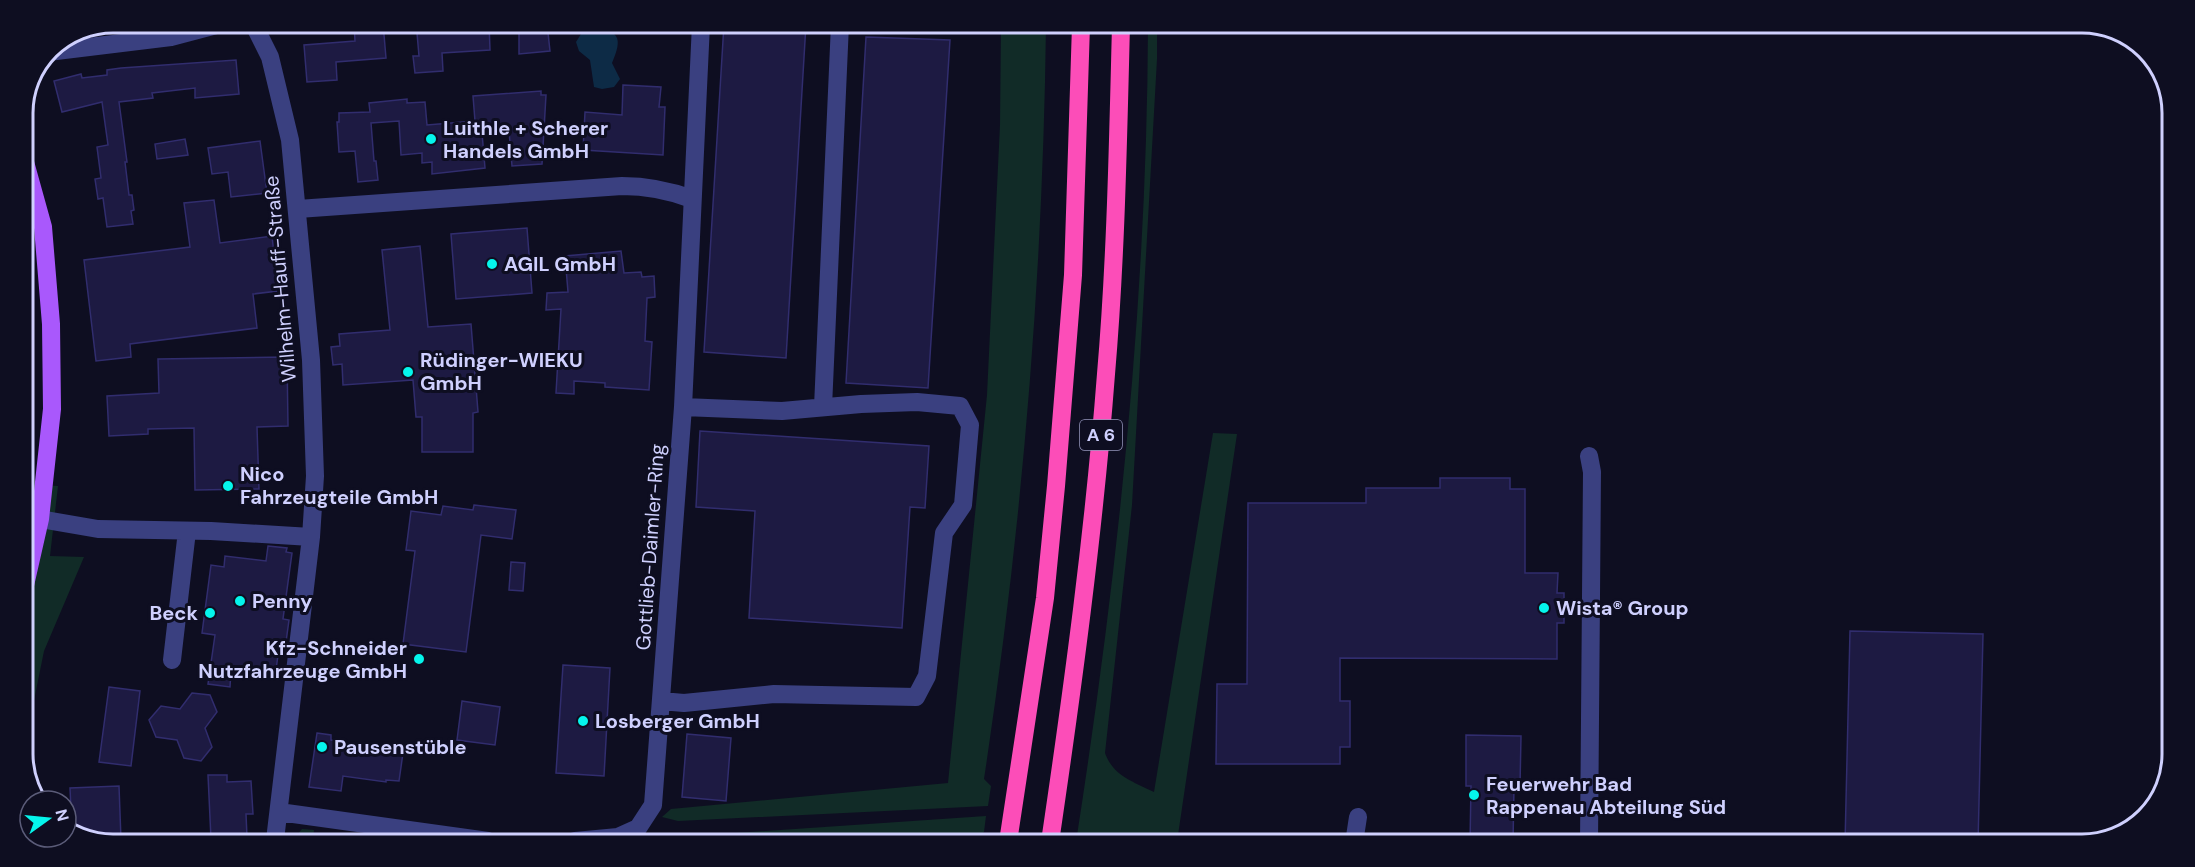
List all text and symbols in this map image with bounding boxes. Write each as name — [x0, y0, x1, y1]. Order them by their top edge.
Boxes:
place label: Luithle + Scherer Handels GmbH — [443, 115, 608, 164]
marker: Luithle + Scherer Handels GmbH — [424, 132, 438, 146]
street label: Wilhelm-Hauff-Straße — [258, 175, 302, 383]
place label: AGIL GmbH — [504, 251, 616, 277]
marker: AGIL GmbH — [485, 257, 499, 271]
place label: Rüdinger-WIEKU GmbH — [420, 347, 583, 396]
marker: Rüdinger-WIEKU GmbH — [401, 365, 415, 379]
road number: A 6 — [1080, 420, 1122, 450]
street label: Gottlieb-Daimler-Ring — [630, 443, 670, 651]
place label: Nico Fahrzeugteile GmbH — [240, 461, 438, 510]
marker: Nico Fahrzeugteile GmbH — [221, 479, 235, 493]
place label: Penny — [252, 588, 312, 614]
marker: Penny — [233, 594, 247, 608]
place label: Wista® Group — [1556, 595, 1689, 621]
place label: Beck — [150, 600, 198, 626]
marker: Wista® Group — [1537, 601, 1551, 615]
marker: Beck — [203, 606, 217, 620]
place label: Kfz-Schneider Nutzfahrzeuge GmbH — [198, 635, 407, 684]
marker: Kfz-Schneider Nutzfahrzeuge GmbH — [412, 652, 426, 666]
place label: Losberger GmbH — [595, 708, 760, 734]
marker: Losberger GmbH — [576, 714, 590, 728]
place label: Pausenstüble — [334, 734, 466, 760]
marker: Pausenstüble — [315, 740, 329, 754]
place label: Feuerwehr Bad Rappenau Abteilung Süd — [1486, 771, 1726, 820]
marker: Feuerwehr Bad Rappenau Abteilung Süd — [1467, 788, 1481, 802]
north arrow — [18, 789, 78, 849]
text: N — [50, 807, 74, 824]

